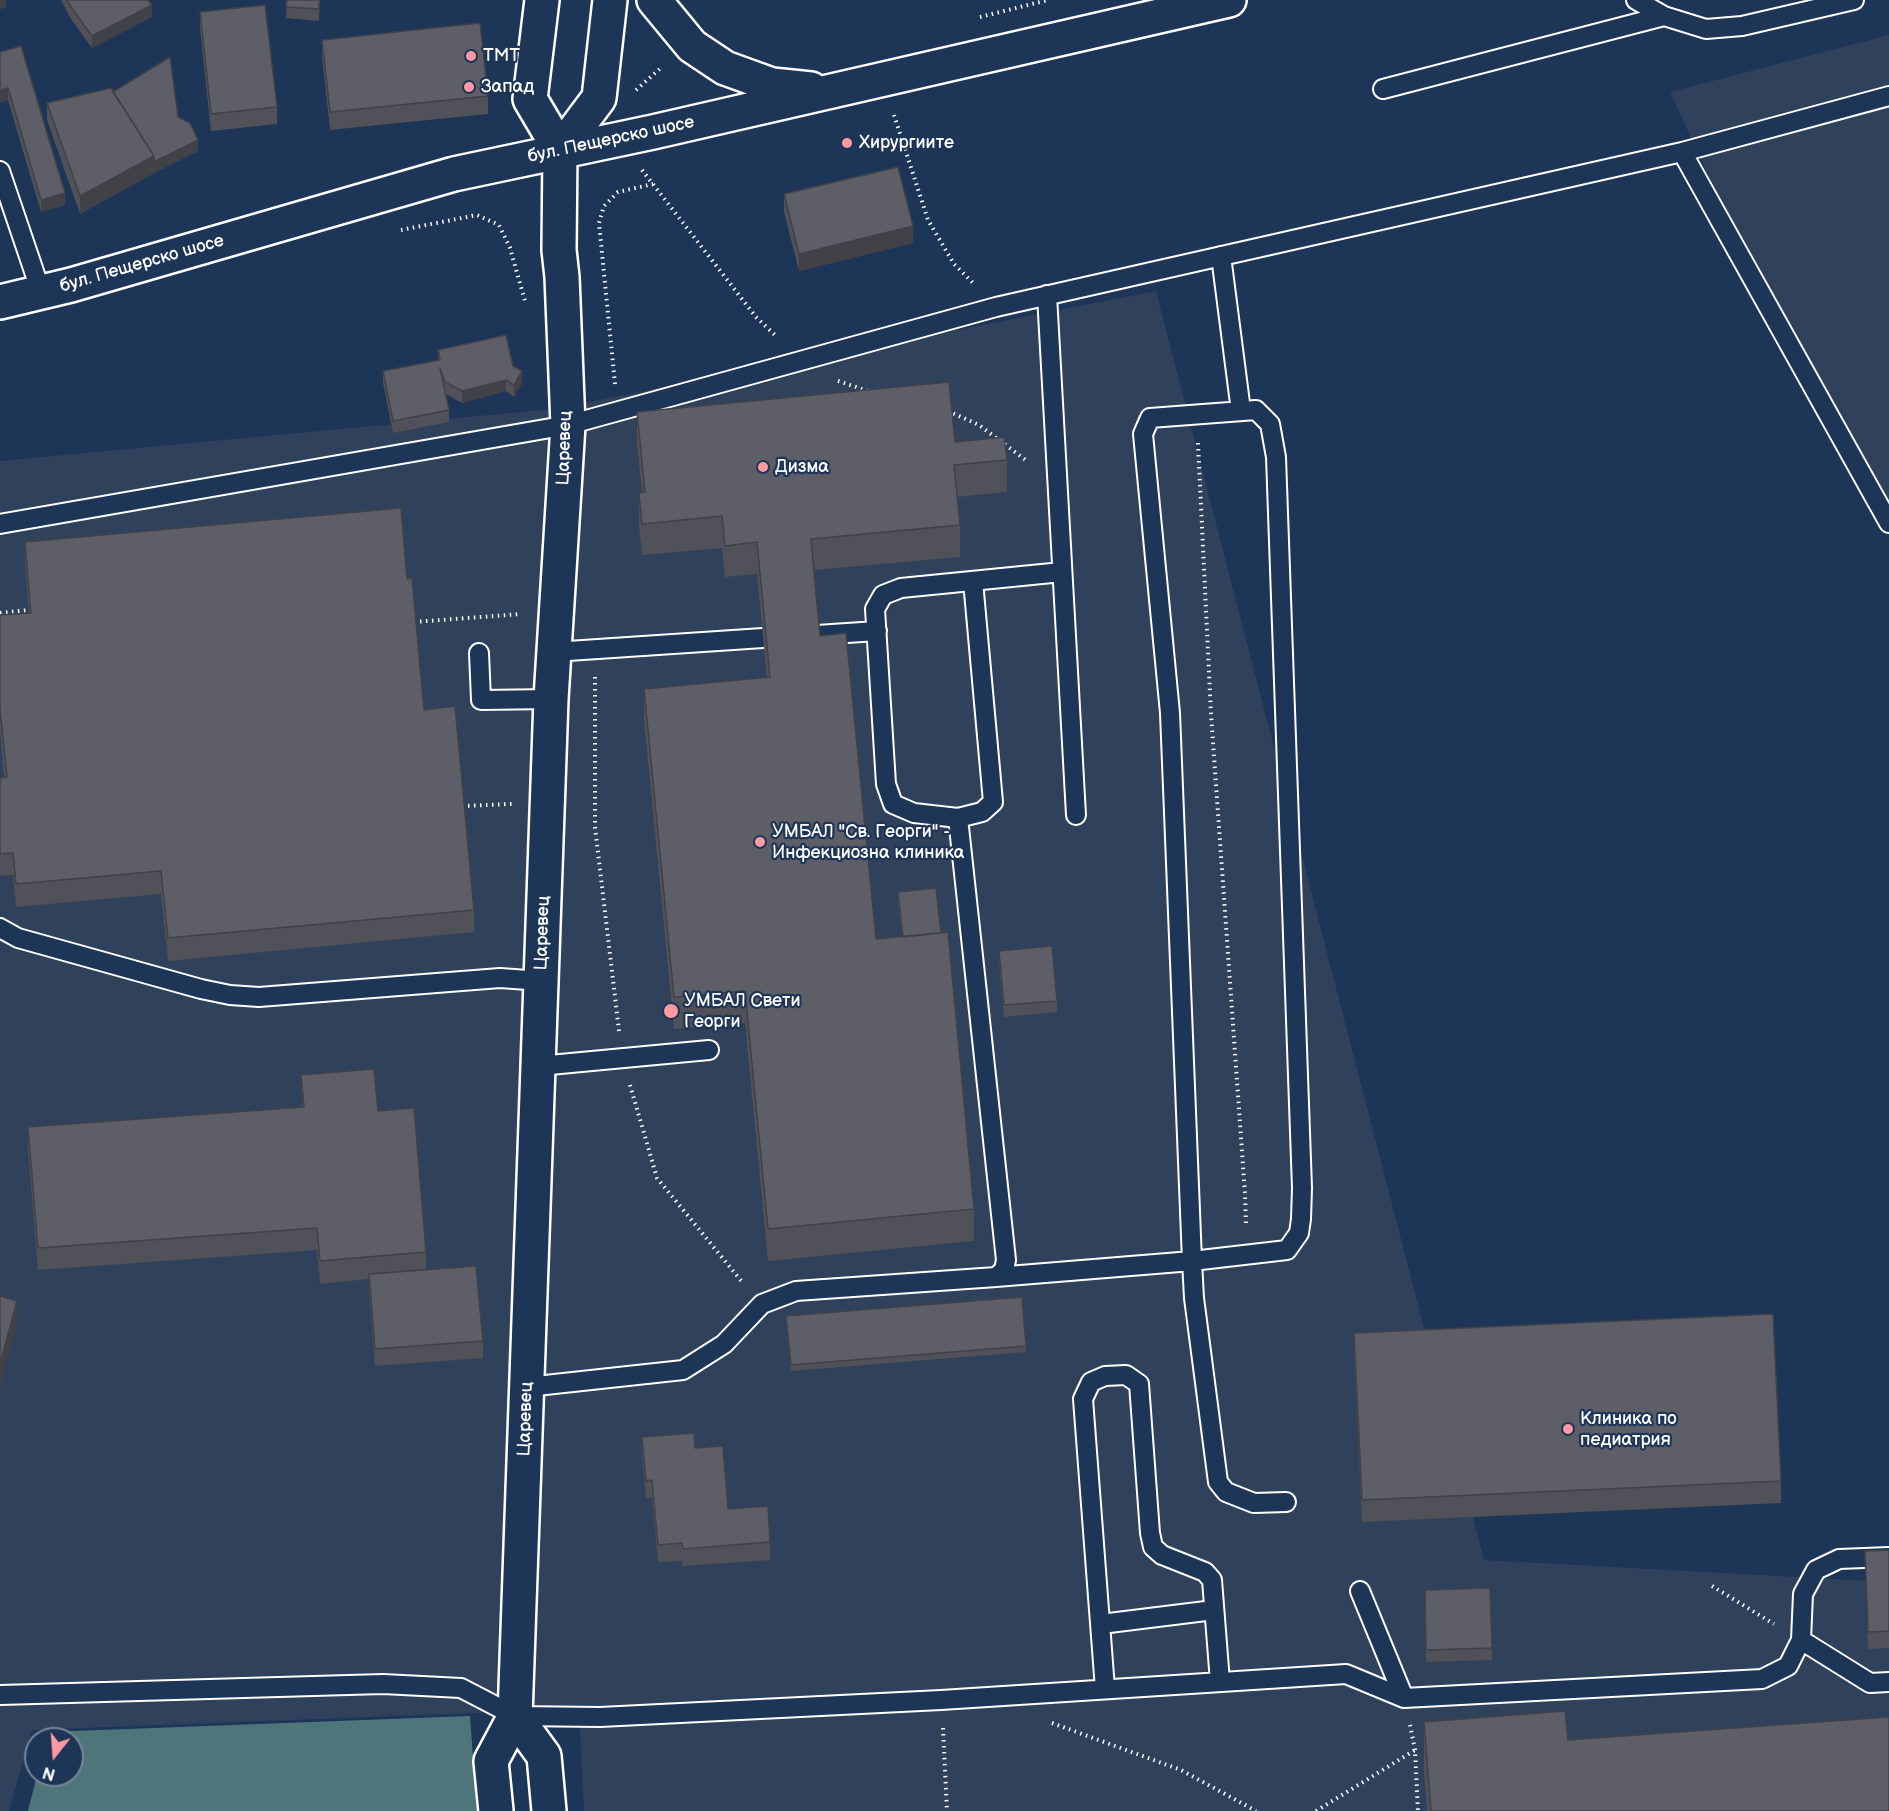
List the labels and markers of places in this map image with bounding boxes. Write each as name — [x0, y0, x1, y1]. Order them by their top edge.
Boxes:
place label: TMT — [483, 45, 520, 67]
marker: TMT — [464, 49, 478, 63]
place label: Запад — [481, 76, 534, 98]
marker: Запад — [462, 80, 476, 94]
place label: Хирургиите — [859, 132, 954, 154]
marker: Хирургиите — [840, 136, 854, 150]
place label: Дизма — [775, 456, 829, 478]
marker: Дизма — [756, 460, 770, 474]
place label: УМБАЛ "Св. Георги" - Инфекциозна клиника — [772, 821, 964, 864]
marker: УМБАЛ "Св. Георги" - Инфекциозна клиника — [753, 835, 767, 849]
place label: УМБАЛ Свети Георги — [684, 990, 801, 1032]
marker: УМБАЛ Свети Георги — [662, 1002, 680, 1020]
place label: Клиника по педиатрия — [1580, 1408, 1677, 1450]
marker: Клиника по педиатрия — [1561, 1422, 1575, 1436]

